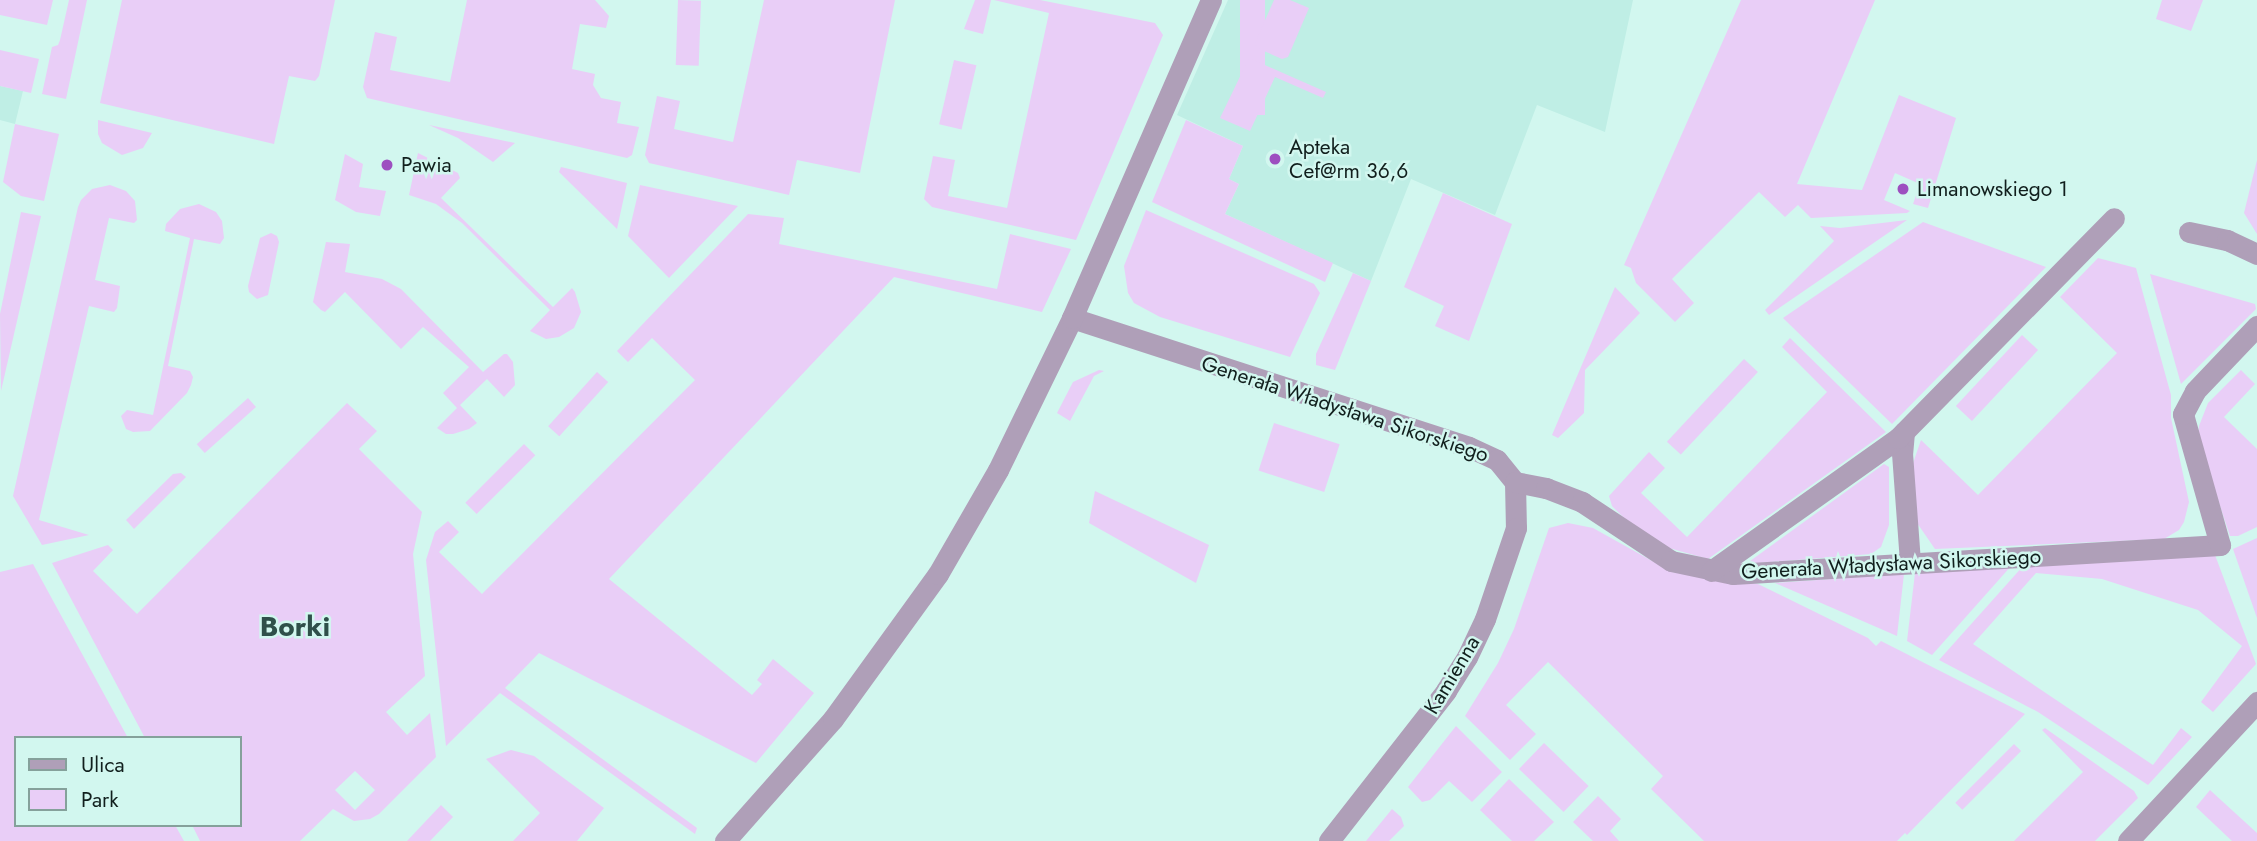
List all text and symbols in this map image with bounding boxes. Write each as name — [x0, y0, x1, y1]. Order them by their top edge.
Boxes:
place label: Apteka Cef@rm 36,6 — [1289, 134, 1408, 184]
marker: Apteka Cef@rm 36,6 — [1267, 151, 1283, 167]
place label: Pawia — [401, 152, 452, 178]
marker: Pawia — [379, 157, 395, 173]
place label: Limanowskiego 1 — [1917, 176, 2068, 202]
marker: Limanowskiego 1 — [1895, 181, 1911, 197]
street label: Generała Władysława Sikorskiego — [1198, 351, 1492, 467]
street label: Generała Władysława Sikorskiego — [1740, 544, 2042, 584]
district label: Borki — [260, 610, 330, 644]
street label: Kamienna — [1419, 631, 1485, 719]
legend — [14, 736, 242, 827]
text: Ulica — [81, 750, 125, 780]
text: Park — [81, 785, 118, 815]

